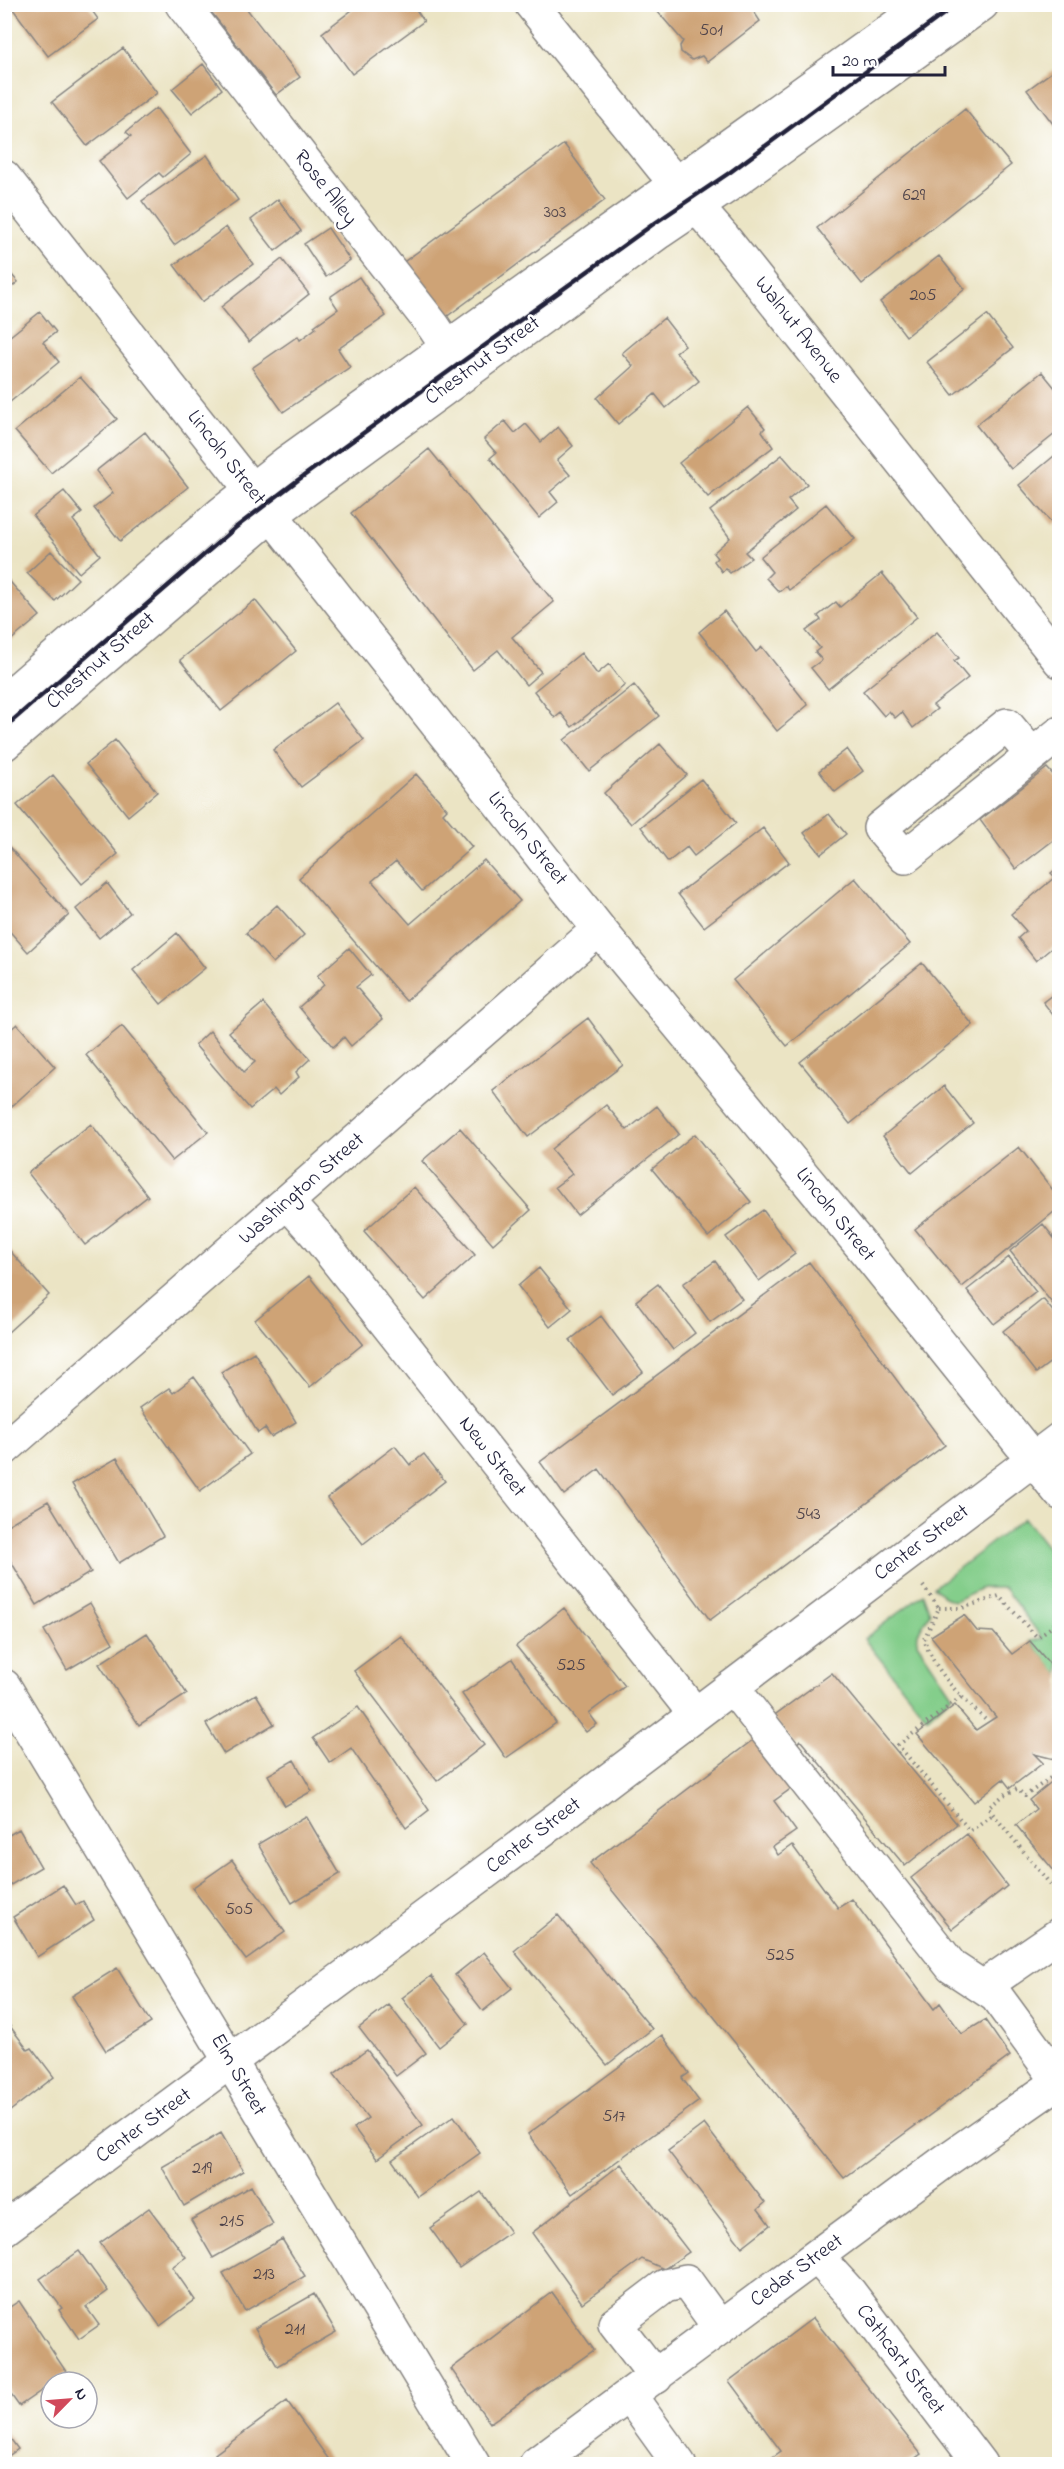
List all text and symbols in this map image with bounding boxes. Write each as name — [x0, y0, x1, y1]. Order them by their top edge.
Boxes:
house number: 501 — [699, 18, 723, 44]
scale bar — [833, 39, 946, 77]
text: 20 m — [842, 49, 877, 75]
street label: Rose Alley — [284, 144, 364, 234]
house number: 629 — [903, 183, 926, 209]
house number: 303 — [544, 200, 566, 226]
street label: Walnut Avenue — [747, 270, 850, 390]
house number: 205 — [909, 283, 937, 309]
street label: Chestnut Street — [419, 309, 547, 413]
street label: Lincoln Street — [179, 404, 273, 512]
street label: Chestnut Street — [40, 605, 162, 717]
street label: Lincoln Street — [480, 785, 574, 893]
street label: Washington Street — [232, 1126, 373, 1254]
street label: Lincoln Street — [788, 1161, 882, 1269]
street label: New Street — [451, 1410, 533, 1504]
street label: Center Street — [868, 1497, 976, 1589]
house number: 543 — [795, 1502, 821, 1528]
house number: 525 — [556, 1653, 586, 1679]
street label: Center Street — [480, 1790, 588, 1882]
house number: 505 — [225, 1897, 253, 1923]
house number: 525 — [765, 1943, 795, 1969]
street label: Elm Street — [202, 2028, 274, 2122]
street label: Center Street — [90, 2081, 198, 2171]
house number: 517 — [602, 2104, 626, 2130]
house number: 219 — [192, 2156, 213, 2182]
house number: 215 — [220, 2209, 244, 2235]
street label: Cedar Street — [744, 2227, 850, 2315]
house number: 213 — [253, 2262, 275, 2288]
street label: Cathcart Street — [848, 2298, 952, 2422]
house number: 211 — [285, 2317, 305, 2343]
north arrow — [39, 2370, 99, 2430]
text: N — [68, 2385, 94, 2405]

